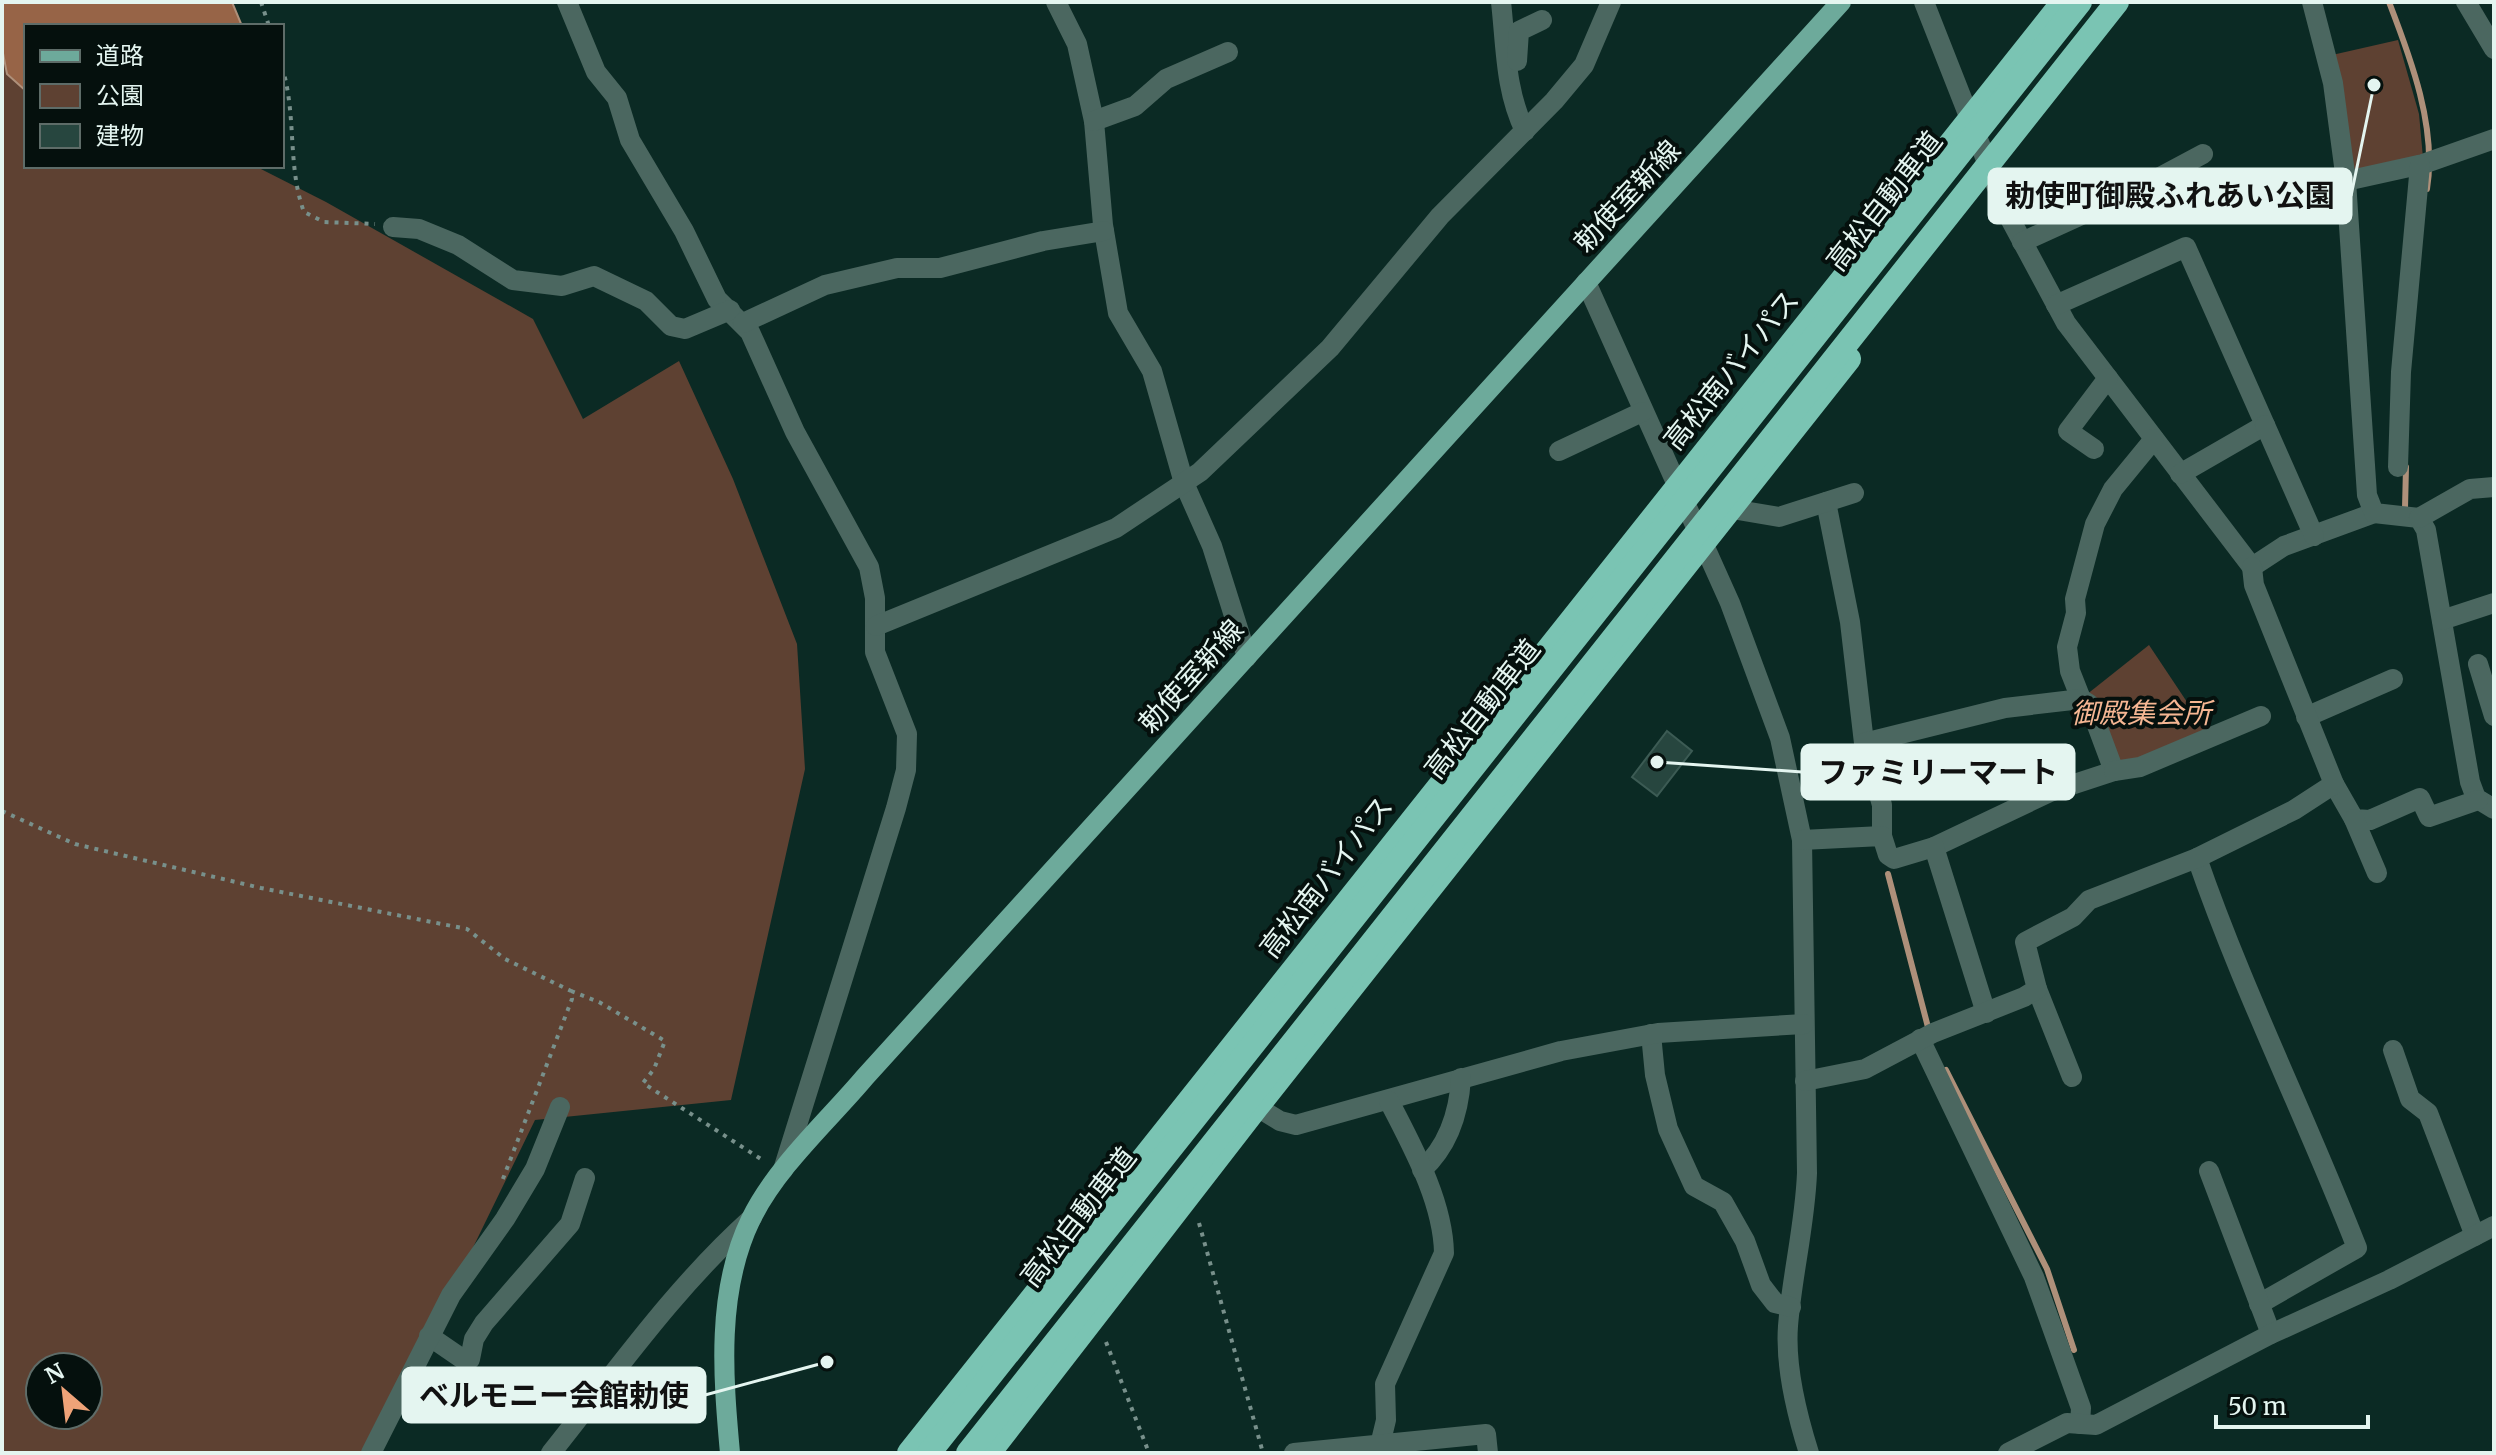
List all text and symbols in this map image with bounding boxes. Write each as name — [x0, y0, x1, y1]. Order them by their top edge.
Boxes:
legend — [24, 24, 284, 168]
text: 道路 — [96, 40, 144, 71]
text: 公園 — [96, 80, 144, 111]
text: 建物 — [96, 120, 144, 151]
street label: 高松自動車道 — [1818, 124, 1950, 278]
street label: 勅使室新線 — [1566, 133, 1688, 259]
callout: 勅使町御殿ふれあい公園 — [1989, 169, 2351, 223]
text: 勅使町御殿ふれあい公園 — [2005, 176, 2335, 214]
street label: 高松南バイパス — [1656, 283, 1806, 457]
street label: 勅使室新線 — [1131, 612, 1251, 740]
street label: 高松自動車道 — [1416, 632, 1548, 786]
park label: 御殿集会所 — [2071, 695, 2215, 731]
callout: ファミリーマート — [1802, 745, 2074, 799]
text: ファミリーマート — [1818, 753, 2058, 791]
street label: 高松南バイパス — [1252, 789, 1400, 965]
street label: 高松自動車道 — [1012, 1140, 1144, 1294]
north arrow — [24, 1351, 104, 1431]
text: N — [40, 1357, 69, 1390]
callout: ベルモニー会館勅使 — [403, 1368, 705, 1422]
text: ベルモニー会館勅使 — [419, 1376, 689, 1414]
scale bar — [2216, 1379, 2368, 1429]
text: 50 m — [2228, 1391, 2287, 1422]

